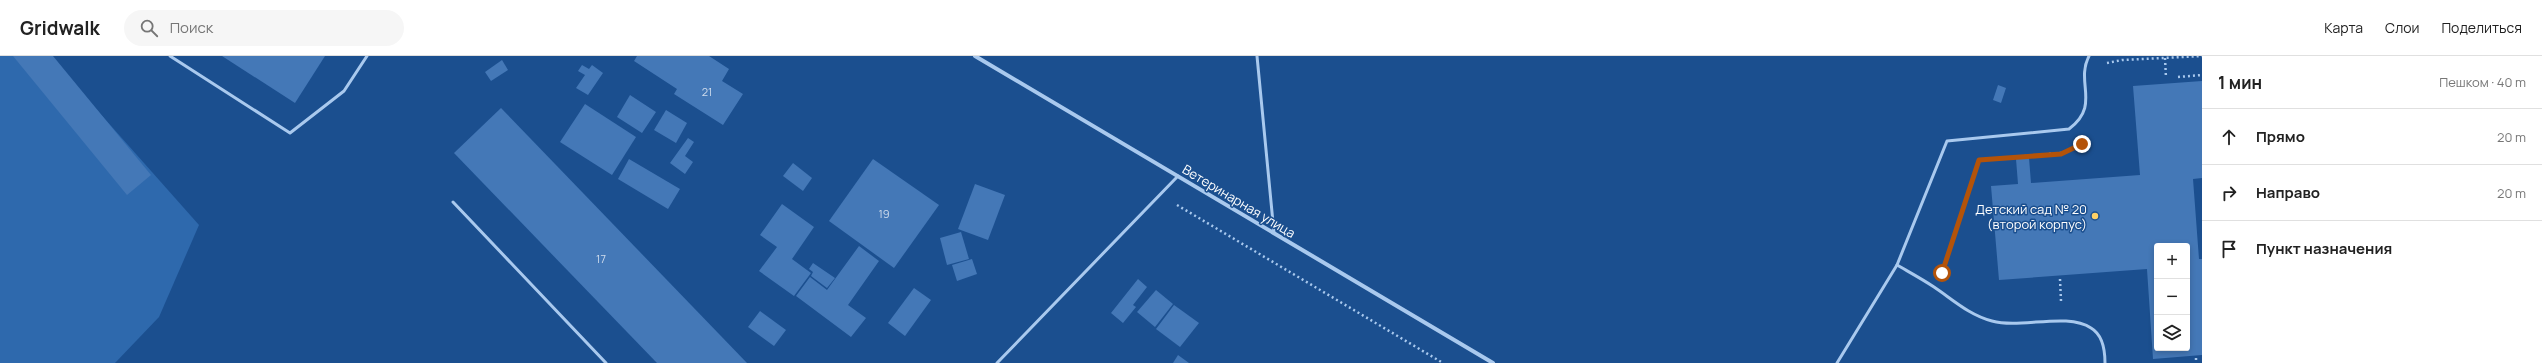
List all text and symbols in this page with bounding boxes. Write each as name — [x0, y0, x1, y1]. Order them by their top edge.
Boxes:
search box — [124, 10, 404, 46]
text: Gridwalk — [20, 15, 100, 41]
icon: search — [138, 17, 160, 39]
text: Поиск — [170, 17, 213, 38]
text: Карта — [2324, 18, 2363, 37]
text: Слои — [2385, 18, 2419, 37]
text: Поделиться — [2441, 18, 2522, 37]
text: 1 мин — [2218, 71, 2262, 94]
text: Пешком · 40 m — [2439, 73, 2526, 91]
house number: 21 — [702, 84, 712, 99]
icon: ahead — [2218, 126, 2240, 148]
text: Прямо — [2256, 126, 2305, 147]
text: 20 m — [2497, 128, 2526, 146]
route end — [2073, 135, 2091, 153]
street label: Ветеринарная улица — [1179, 160, 1299, 242]
icon: right — [2218, 182, 2240, 204]
text: Направо — [2256, 182, 2320, 203]
text: 20 m — [2497, 184, 2526, 202]
place label: Детский сад № 20 (второй корпус) — [1975, 200, 2087, 233]
house number: 19 — [878, 206, 890, 221]
marker: Детский сад № 20 (второй корпус) — [2090, 211, 2100, 221]
icon: arrive — [2218, 238, 2240, 260]
text: Пункт назначения — [2256, 238, 2392, 259]
map controls — [2154, 243, 2190, 351]
button: + — [2154, 243, 2190, 279]
house number: 17 — [596, 251, 606, 266]
route start — [1933, 264, 1951, 282]
button: − — [2154, 279, 2190, 315]
button: layers — [2154, 315, 2190, 351]

